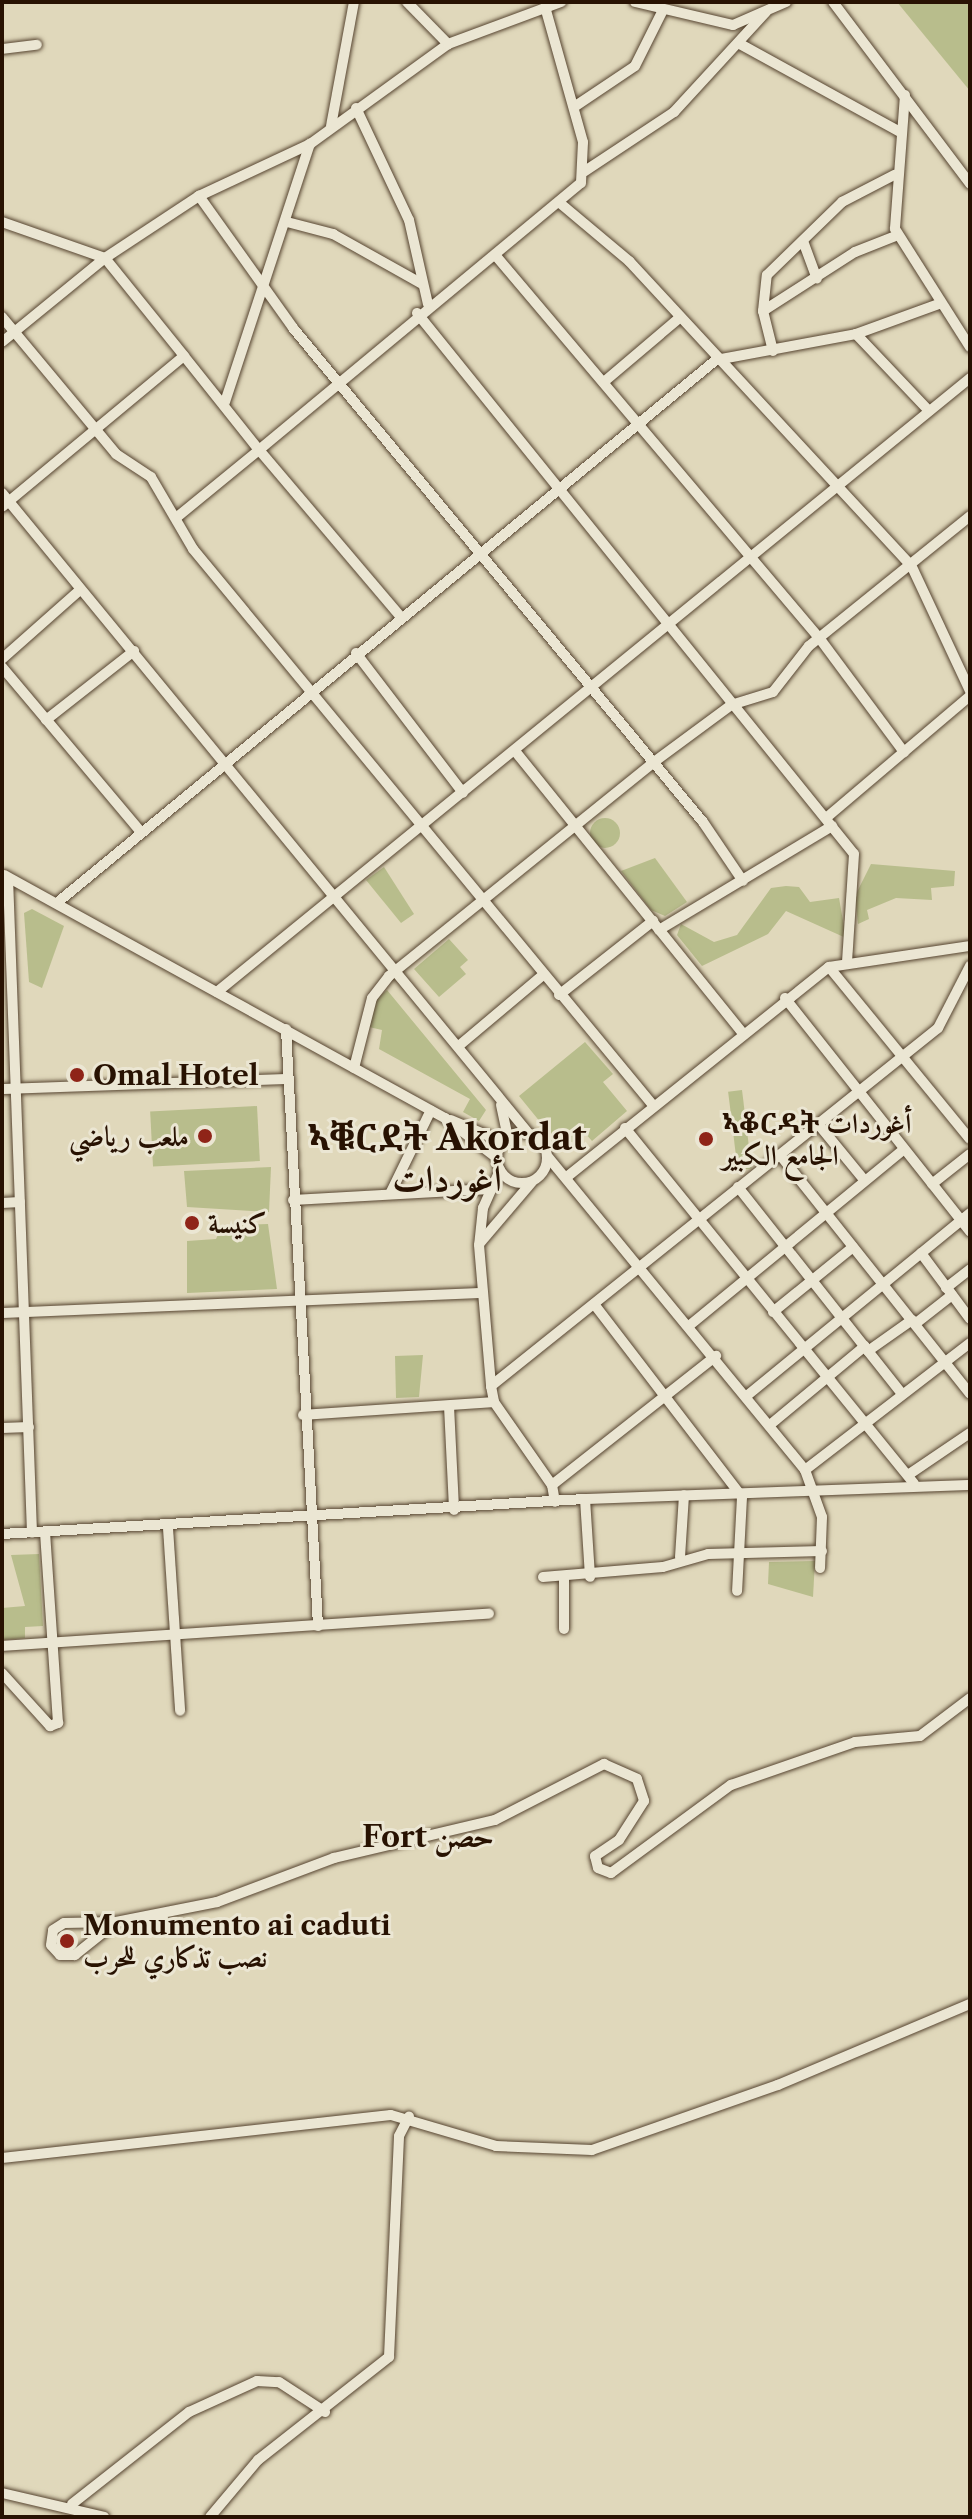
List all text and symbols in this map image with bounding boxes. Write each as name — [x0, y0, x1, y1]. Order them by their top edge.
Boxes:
place label: Omal Hotel — [93, 1058, 259, 1092]
marker: Omal Hotel — [68, 1066, 86, 1084]
place label: ኣቆርዳት أغوردات الجامع الكبير — [722, 1106, 911, 1172]
district label: ኣቑርደት Akordat أغوردات — [307, 1115, 587, 1200]
place label: ملعب رياضي — [69, 1119, 189, 1153]
marker: ملعب رياضي — [196, 1127, 214, 1145]
marker: ኣቆርዳት أغوردات الجامع الكبير — [697, 1130, 715, 1148]
place label: كنيسة — [208, 1206, 267, 1240]
marker: كنيسة — [183, 1214, 201, 1232]
district label: Fort حصن — [362, 1819, 494, 1855]
place label: Monumento ai caduti نصب تذكاري للحرب — [83, 1908, 391, 1974]
marker: Monumento ai caduti نصب تذكاري للحرب — [58, 1932, 76, 1950]

